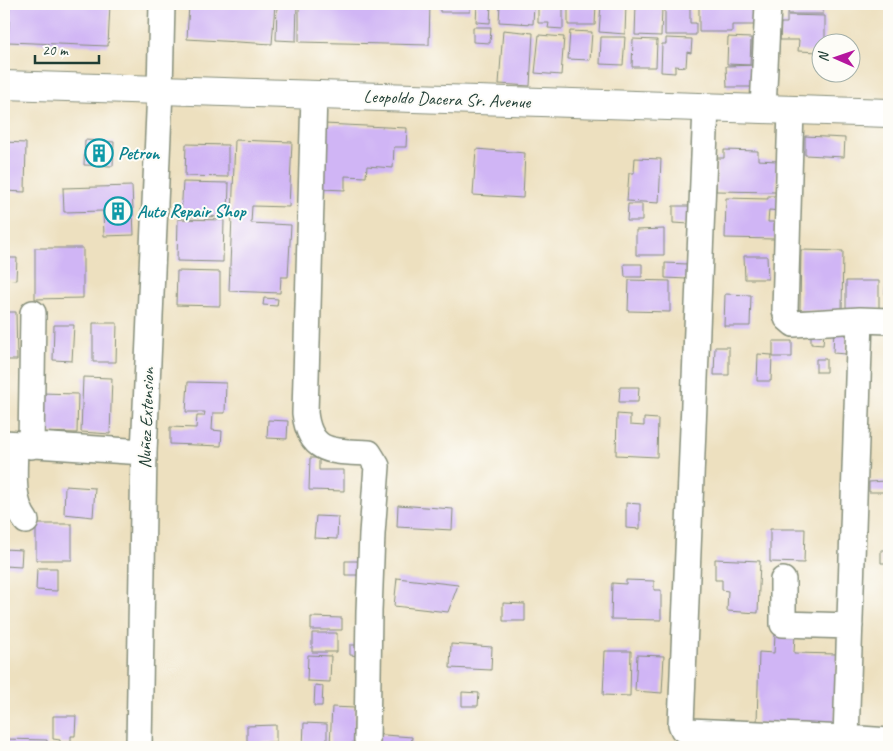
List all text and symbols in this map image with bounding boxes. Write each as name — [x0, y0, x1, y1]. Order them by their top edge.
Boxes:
scale bar — [35, 32, 99, 64]
north arrow — [810, 32, 860, 82]
text: 20 m — [42, 41, 69, 60]
text: N — [815, 51, 832, 62]
street label: Leopoldo Dacera Sr. Avenue — [363, 85, 532, 113]
building icon: Petron — [84, 138, 114, 168]
place label: Petron — [118, 142, 161, 164]
building icon: Auto Repair Shop — [103, 196, 133, 226]
place label: Auto Repair Shop — [137, 200, 247, 222]
street label: Nuñez Extension — [133, 366, 159, 469]

